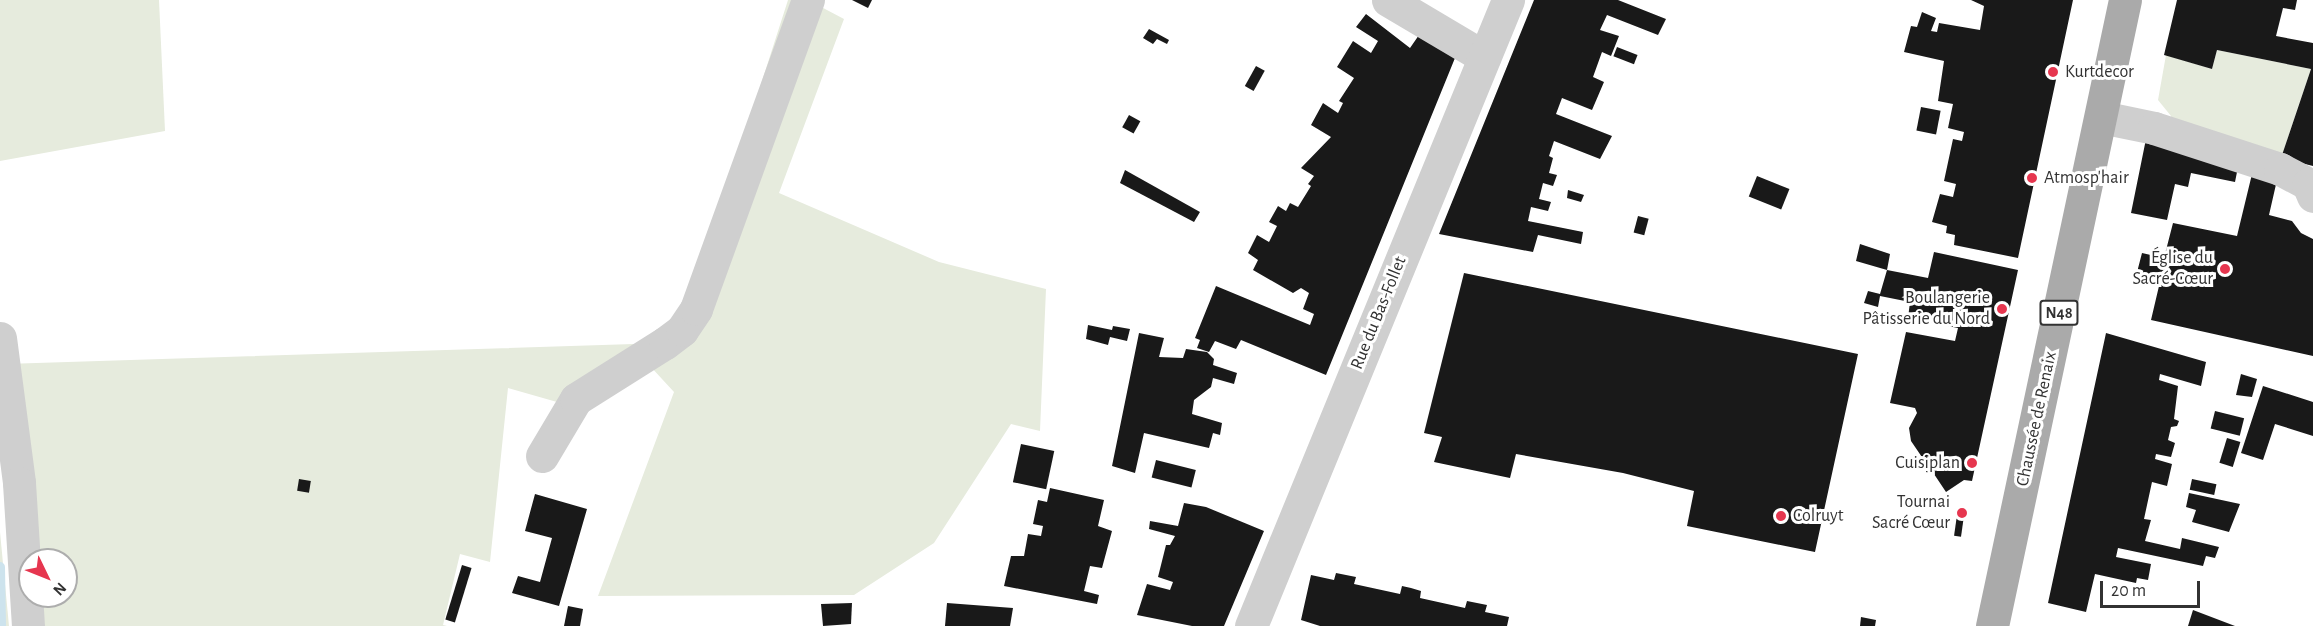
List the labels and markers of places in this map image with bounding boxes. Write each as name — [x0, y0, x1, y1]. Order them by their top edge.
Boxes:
place label: Kurtdecor — [2065, 61, 2134, 83]
marker: Kurtdecor — [2046, 65, 2060, 79]
place label: Atmosp'hair — [2044, 167, 2129, 189]
marker: Atmosp'hair — [2025, 171, 2039, 185]
place label: Église du Sacré-Cœur — [2132, 248, 2213, 290]
marker: Église du Sacré-Cœur — [2218, 262, 2232, 276]
place label: Boulangerie Pâtisserie du Nord — [1862, 288, 1990, 330]
marker: Boulangerie Pâtisserie du Nord — [1995, 302, 2009, 316]
place label: Cuisiplan — [1895, 452, 1960, 474]
marker: Cuisiplan — [1965, 456, 1979, 470]
place label: Tournai Sacré Cœur — [1872, 492, 1950, 534]
place label: Colruyt — [1793, 505, 1843, 527]
marker: Tournai Sacré Cœur — [1955, 506, 1969, 520]
marker: Colruyt — [1774, 509, 1788, 523]

